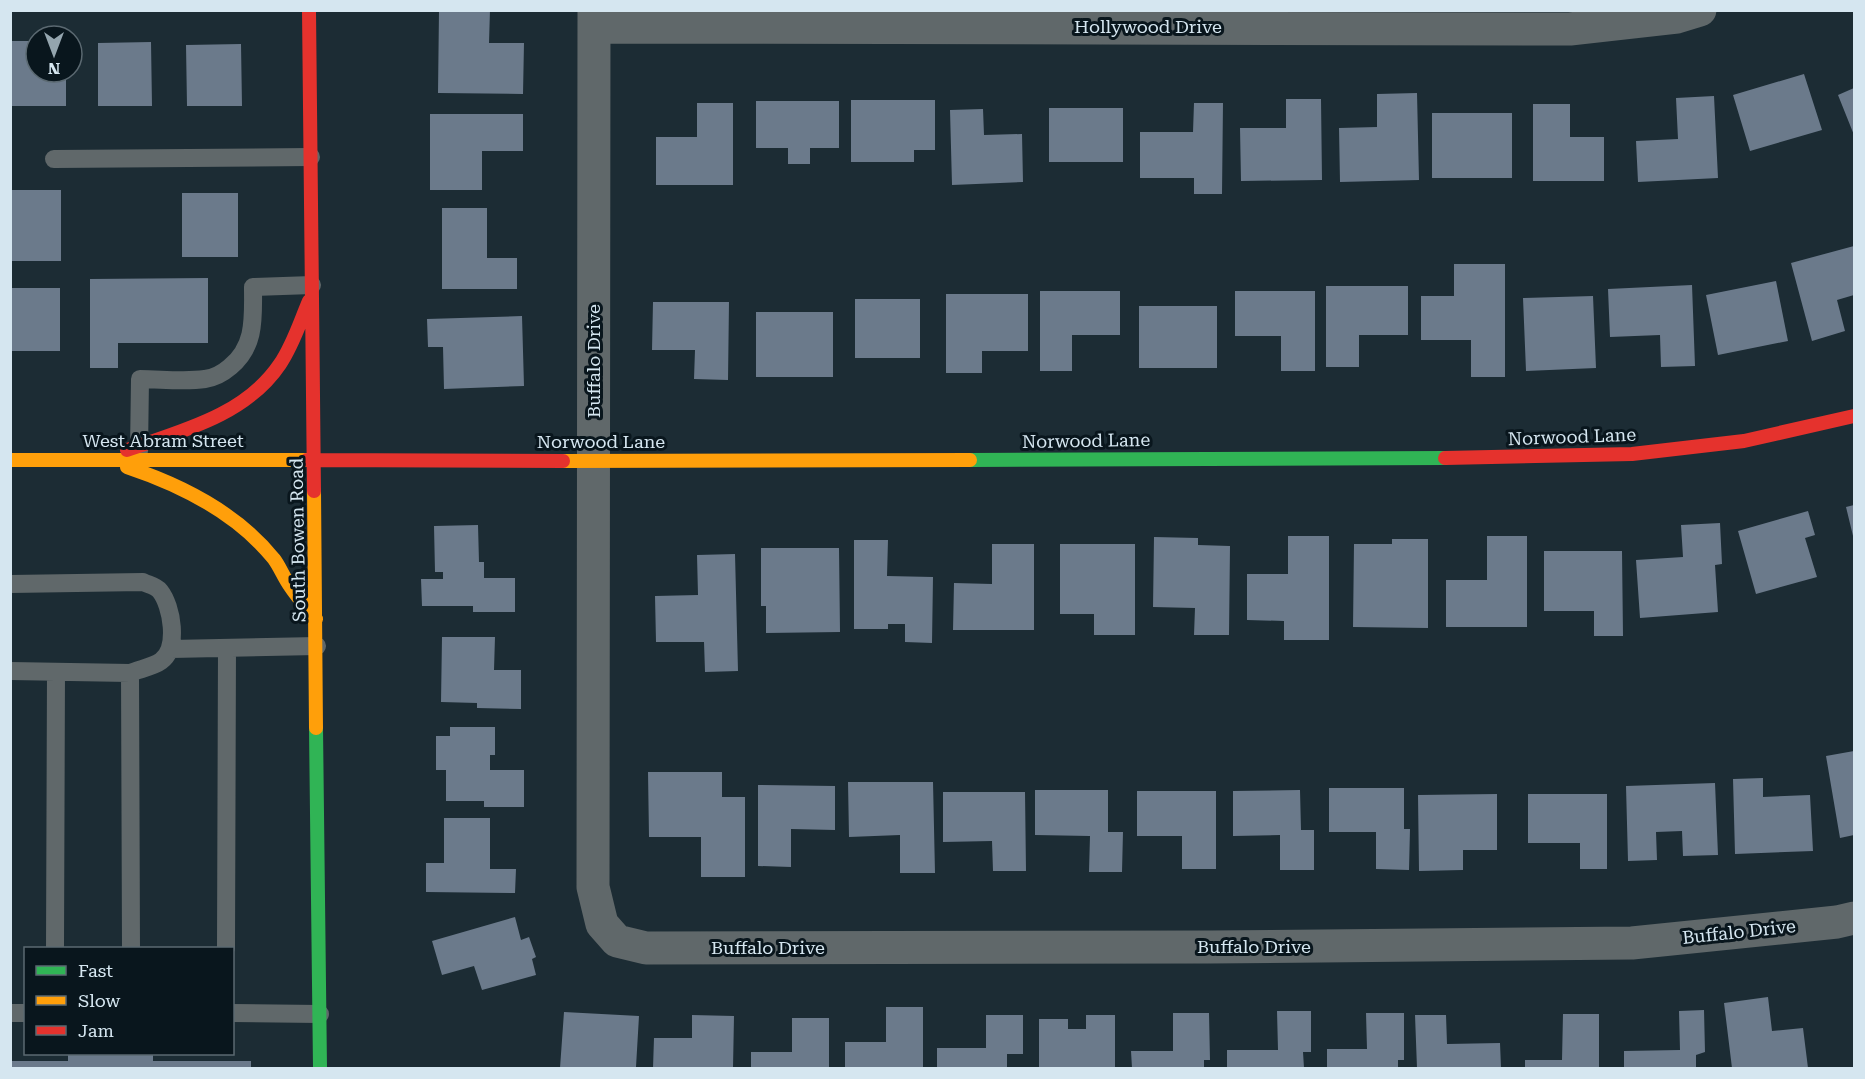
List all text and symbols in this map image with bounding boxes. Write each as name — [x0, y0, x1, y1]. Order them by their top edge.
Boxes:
street label: Hollywood Drive — [1074, 16, 1222, 37]
north arrow — [24, 24, 84, 84]
text: N — [48, 59, 60, 78]
street label: Buffalo Drive — [583, 304, 604, 418]
street label: Norwood Lane — [1507, 424, 1637, 449]
street label: Norwood Lane — [1022, 429, 1150, 452]
street label: West Abram Street — [82, 430, 244, 451]
street label: Norwood Lane — [537, 431, 665, 452]
street label: South Bowen Road — [286, 457, 309, 622]
street label: Buffalo Drive — [1681, 915, 1797, 948]
street label: Buffalo Drive — [1197, 936, 1311, 957]
street label: Buffalo Drive — [711, 937, 825, 958]
legend — [24, 947, 234, 1055]
text: Fast — [78, 960, 113, 981]
text: Slow — [78, 990, 120, 1011]
text: Jam — [78, 1020, 114, 1041]

